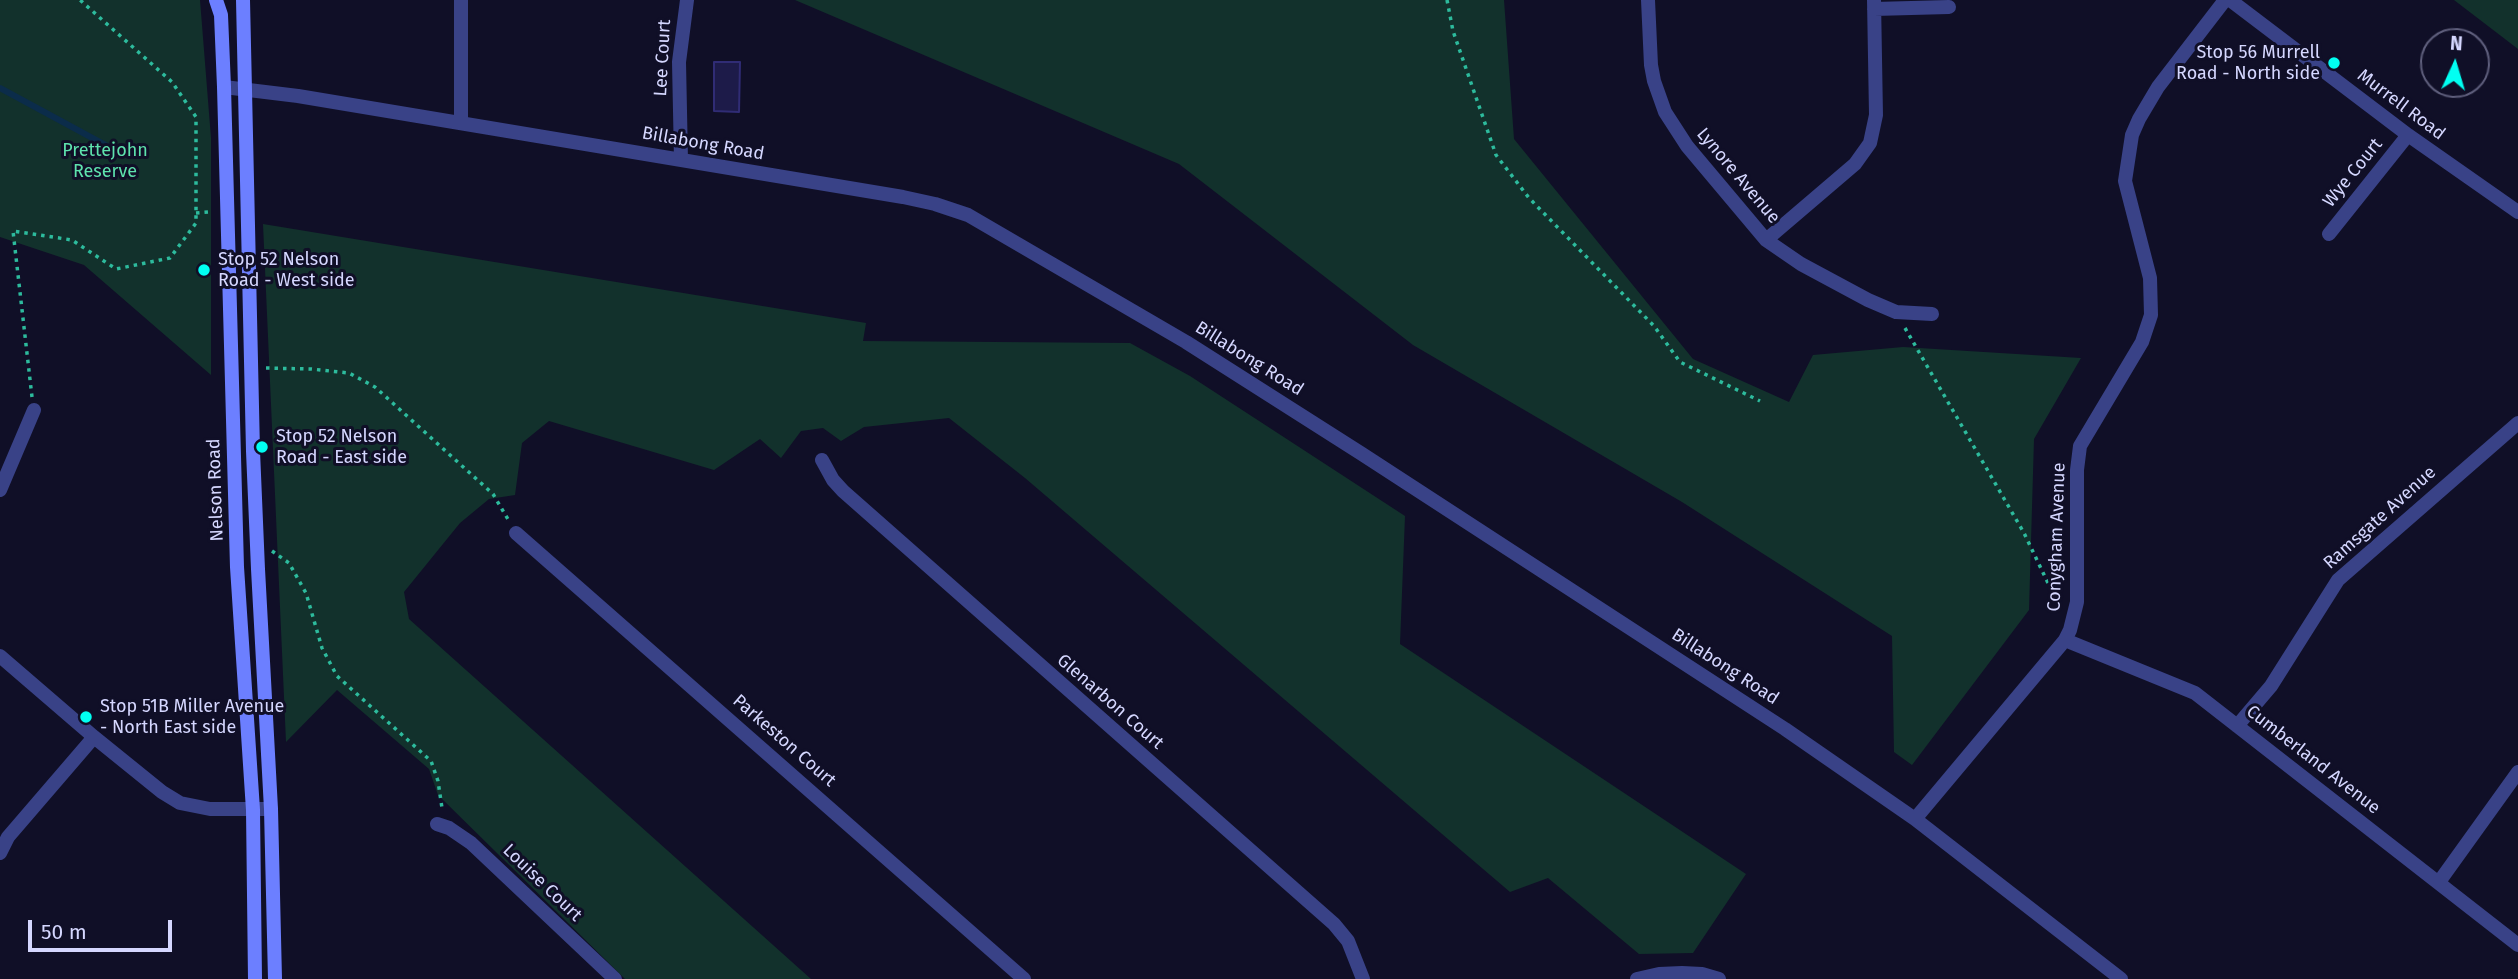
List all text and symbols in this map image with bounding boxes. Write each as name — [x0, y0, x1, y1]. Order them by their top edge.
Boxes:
street label: Lee Court — [650, 19, 676, 97]
north arrow — [2420, 28, 2490, 98]
text: N — [2449, 32, 2463, 55]
place label: Stop 56 Murrell Road - North side — [2176, 42, 2320, 84]
marker: Stop 56 Murrell Road - North side — [2326, 55, 2342, 71]
street label: Murrell Road — [2353, 65, 2449, 145]
street label: Billabong Road — [640, 123, 766, 165]
street label: Lynore Avenue — [1692, 124, 1784, 228]
street label: Wye Court — [2319, 134, 2387, 212]
park label: Prettejohn Reserve — [62, 140, 148, 182]
place label: Stop 52 Nelson Road - West side — [218, 249, 355, 292]
marker: Stop 52 Nelson Road - West side — [196, 262, 212, 278]
street label: Billabong Road — [1191, 317, 1307, 401]
place label: Stop 52 Nelson Road - East side — [276, 426, 407, 468]
street label: Nelson Road — [203, 438, 229, 542]
marker: Stop 52 Nelson Road - East side — [254, 439, 270, 455]
street label: Conygham Avenue — [2044, 462, 2070, 612]
street label: Ramsgate Avenue — [2319, 462, 2441, 574]
street label: Billabong Road — [1667, 624, 1783, 710]
street label: Glenarbon Court — [1052, 650, 1168, 754]
street label: Parkeston Court — [728, 690, 840, 792]
place label: Stop 51B Miller Avenue - North East side — [100, 696, 284, 738]
street label: Cumberland Avenue — [2242, 701, 2384, 819]
marker: Stop 51B Miller Avenue - North East side — [78, 709, 94, 725]
street label: Louise Court — [498, 840, 586, 926]
scale bar — [32, 906, 175, 950]
text: 50 m — [41, 919, 87, 945]

